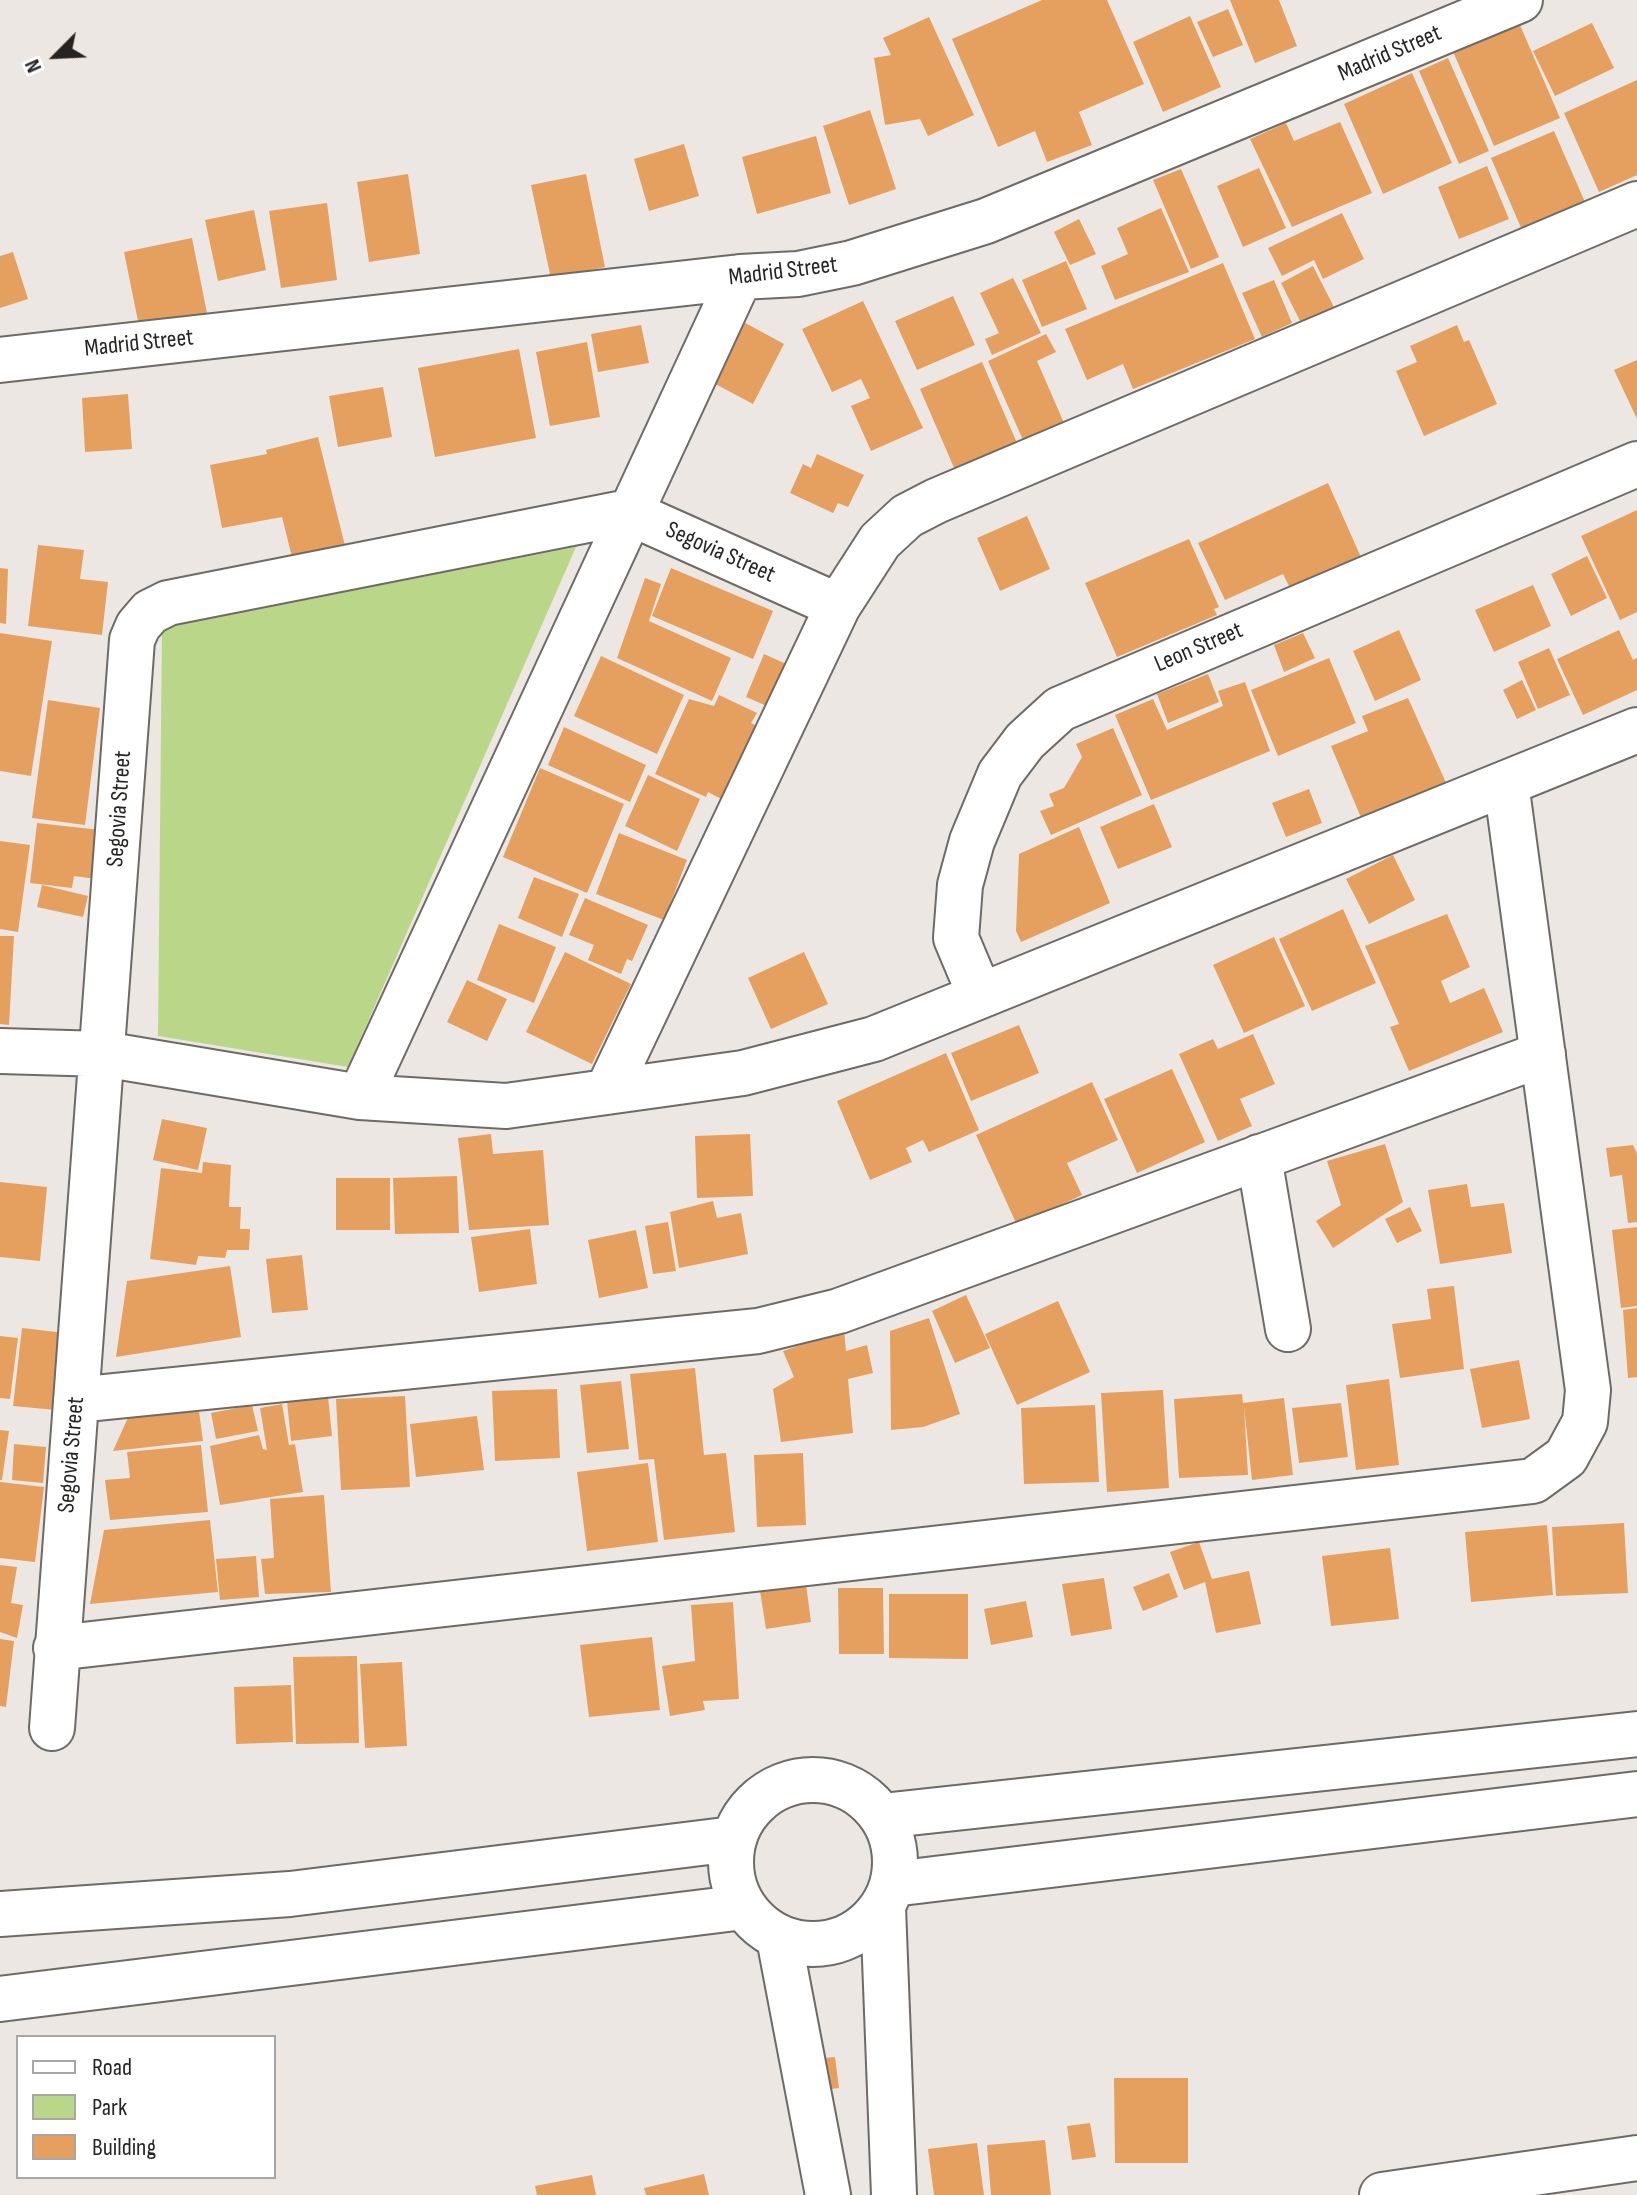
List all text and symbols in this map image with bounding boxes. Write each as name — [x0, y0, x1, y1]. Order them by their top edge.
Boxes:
north arrow — [16, 16, 96, 96]
street label: Madrid Street — [1334, 19, 1446, 89]
text: N — [19, 55, 48, 77]
street label: Madrid Street — [727, 251, 839, 293]
street label: Madrid Street — [83, 324, 195, 364]
street label: Segovia Street — [661, 516, 779, 590]
street label: Leon Street — [1151, 617, 1247, 679]
street label: Segovia Street — [102, 750, 138, 868]
street label: Segovia Street — [53, 1396, 91, 1514]
legend — [16, 2035, 276, 2179]
text: Road — [92, 2053, 132, 2082]
text: Park — [92, 2093, 127, 2122]
text: Building — [92, 2133, 156, 2162]

